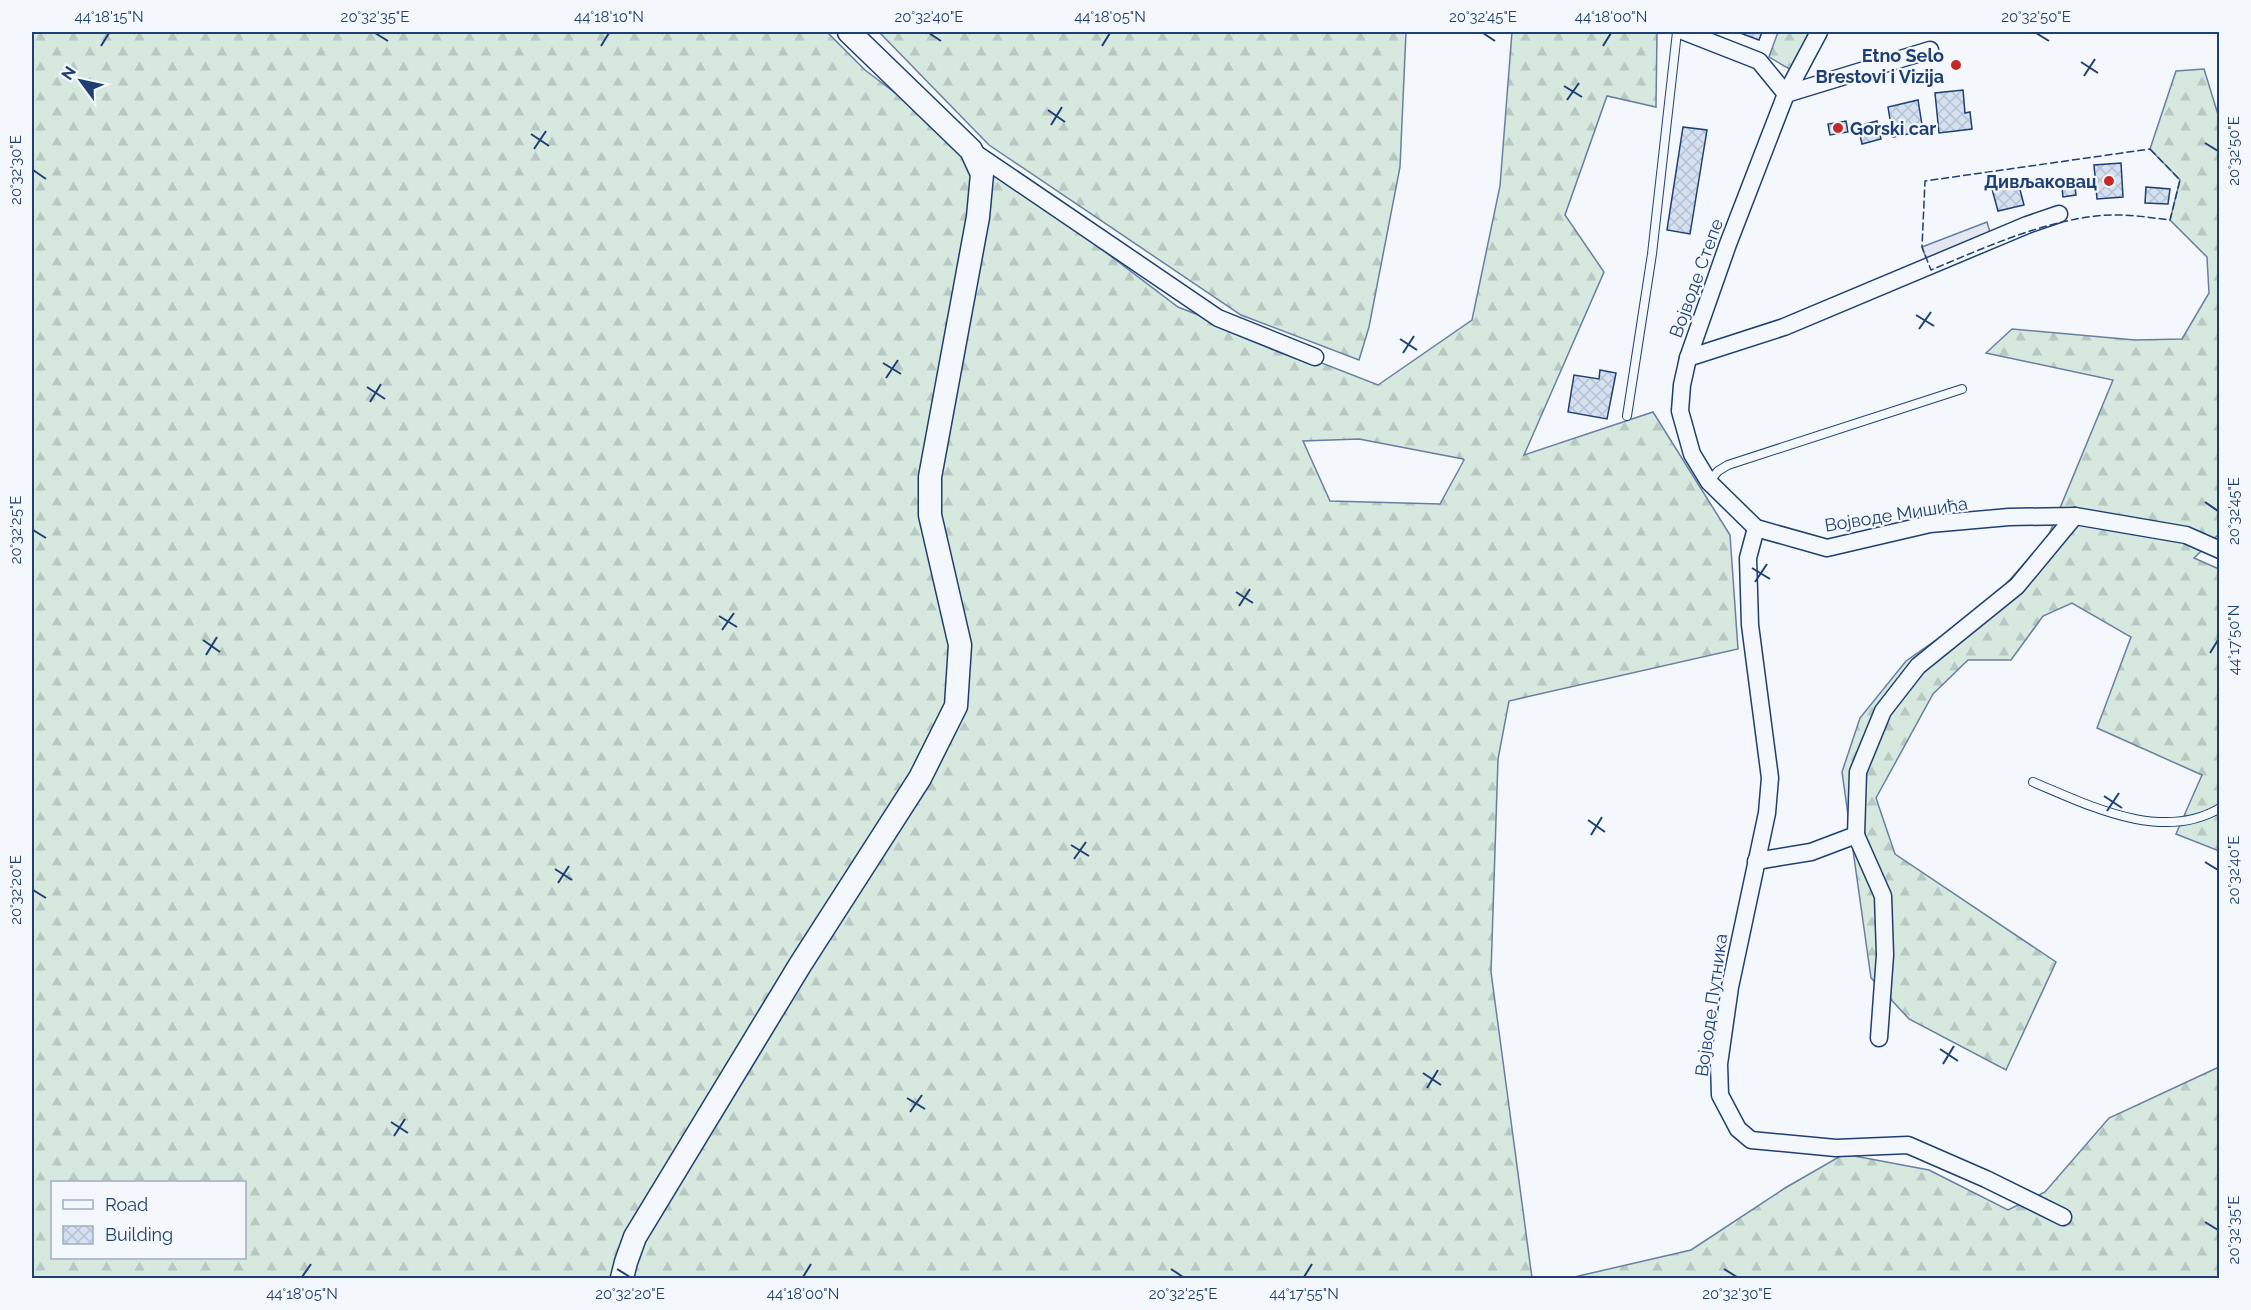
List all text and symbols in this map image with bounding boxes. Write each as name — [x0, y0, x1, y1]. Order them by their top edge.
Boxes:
text: 44°18'15"N — [75, 8, 143, 26]
text: 20°32'35"E — [341, 8, 409, 26]
text: 44°18'10"N — [574, 8, 644, 26]
text: 20°32'40"E — [895, 8, 963, 26]
text: 44°18'05"N — [1074, 8, 1146, 26]
text: 20°32'45"E — [1449, 8, 1517, 26]
text: 44°18'00"N — [1575, 8, 1647, 26]
text: 20°32'50"E — [2001, 8, 2071, 26]
place label: Etno Selo Brestovi i Vizija — [1816, 45, 1944, 87]
north arrow — [51, 51, 111, 111]
marker: Etno Selo Brestovi i Vizija — [1949, 58, 1963, 72]
text: N — [58, 63, 80, 83]
text: 20°32'50"E — [2225, 116, 2243, 186]
place label: Gorski car — [1850, 118, 1936, 139]
marker: Gorski car — [1831, 121, 1845, 135]
text: 20°32'30"E — [7, 135, 25, 205]
place label: Дивљаковац — [1984, 171, 2097, 192]
marker: Дивљаковац — [2102, 174, 2116, 188]
street label: Војводе Степе — [1665, 215, 1727, 340]
text: 20°32'45"E — [2225, 477, 2243, 545]
street label: Војводе Мишића — [1823, 492, 1969, 536]
text: 20°32'25"E — [7, 496, 25, 564]
text: 44°17'50"N — [2225, 605, 2243, 675]
text: 20°32'40"E — [2225, 836, 2243, 904]
text: 20°32'20"E — [7, 855, 25, 925]
street label: Војводе Путника — [1691, 932, 1731, 1078]
legend — [51, 1181, 246, 1259]
text: Road — [105, 1194, 148, 1215]
text: 20°32'35"E — [2225, 1196, 2243, 1264]
text: Building — [105, 1224, 173, 1245]
text: 44°18'05"N — [266, 1285, 338, 1303]
text: 20°32'20"E — [595, 1285, 665, 1303]
text: 44°18'00"N — [767, 1285, 839, 1303]
text: 20°32'25"E — [1149, 1285, 1217, 1303]
text: 44°17'55"N — [1269, 1285, 1339, 1303]
text: 20°32'30"E — [1702, 1285, 1772, 1303]

